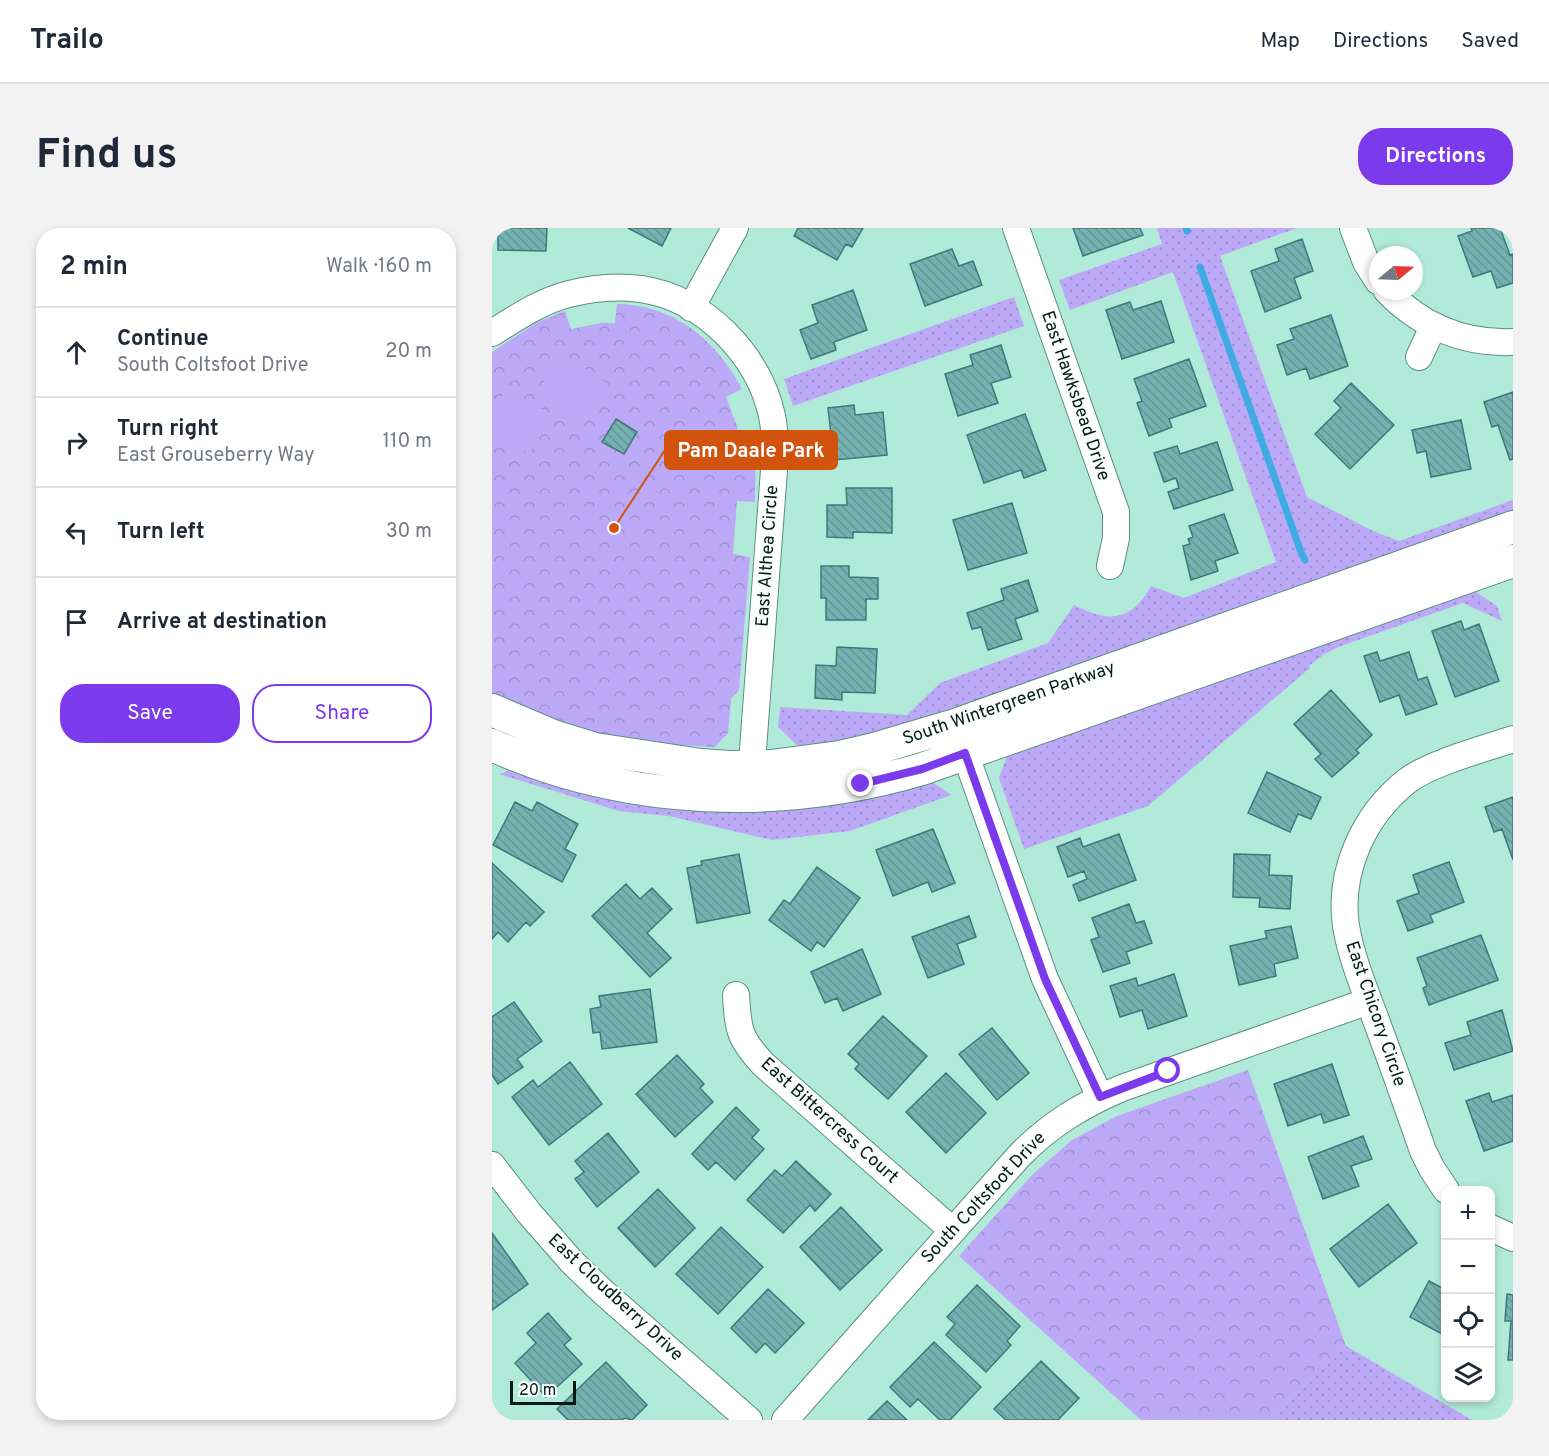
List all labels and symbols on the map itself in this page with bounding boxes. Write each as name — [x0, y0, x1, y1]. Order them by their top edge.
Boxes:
north arrow — [1369, 246, 1423, 300]
street label: East Hawksbead Drive — [1035, 308, 1115, 484]
callout: Pam Daale Park — [665, 431, 837, 469]
text: Pam Daale Park — [677, 439, 825, 465]
street label: East Althea Circle — [752, 484, 784, 628]
street label: South Wintergreen Parkway — [900, 657, 1118, 751]
route end — [847, 770, 873, 796]
street label: East Chicory Circle — [1339, 938, 1411, 1090]
street label: East Bittercress Court — [755, 1053, 903, 1189]
route start — [1154, 1057, 1180, 1083]
street label: South Coltsfoot Drive — [917, 1127, 1051, 1269]
street label: East Cloudberry Drive — [543, 1229, 687, 1367]
scale bar — [510, 1378, 576, 1406]

